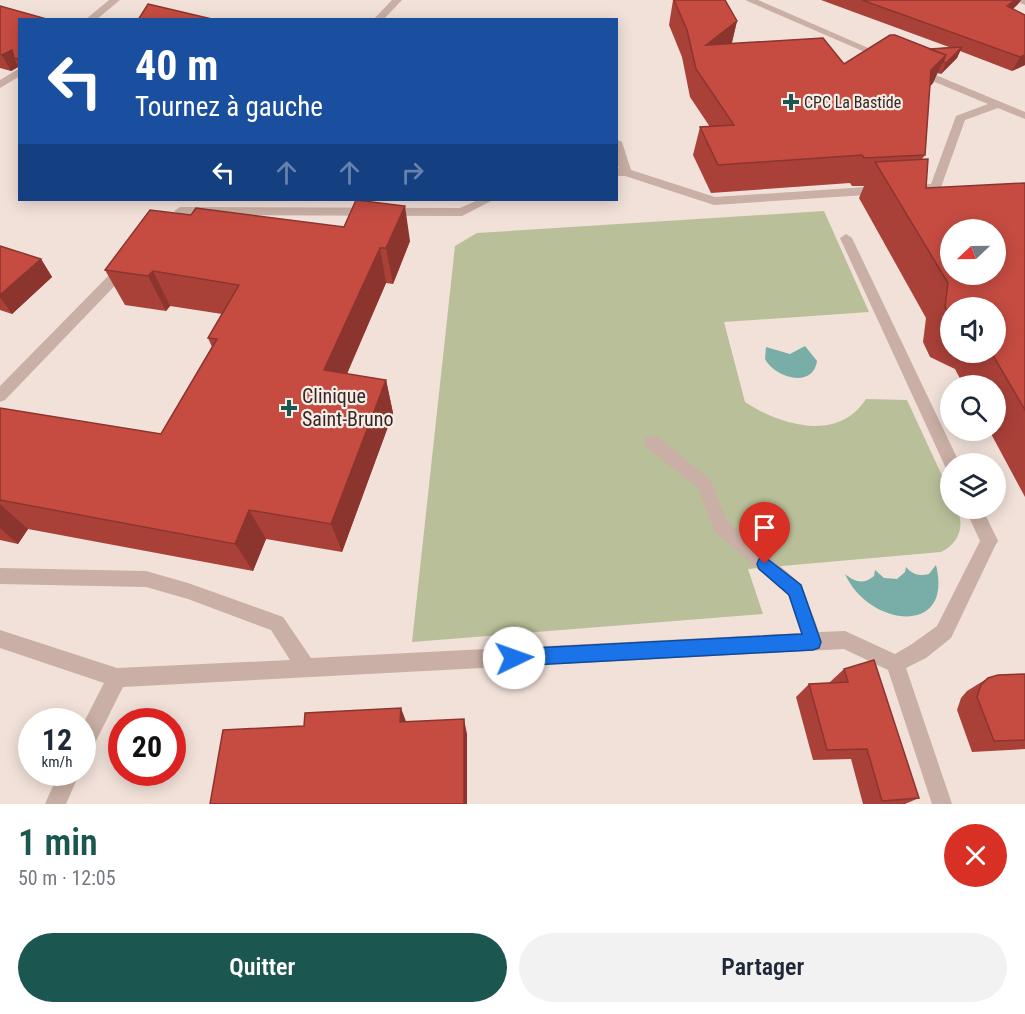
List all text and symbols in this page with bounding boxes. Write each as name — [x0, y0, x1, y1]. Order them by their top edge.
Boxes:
text: 40 m — [135, 41, 218, 90]
icon: left — [36, 42, 114, 120]
text: Tournez à gauche — [135, 91, 323, 123]
marker: CPC La Bastide — [782, 93, 800, 111]
place label: CPC La Bastide — [804, 93, 901, 112]
icon: left — [207, 156, 240, 189]
icon: ahead — [270, 156, 303, 189]
icon: ahead — [333, 156, 366, 189]
icon: right — [396, 156, 429, 189]
north arrow — [940, 219, 1006, 285]
map controls — [940, 219, 1006, 519]
button: sound — [940, 297, 1006, 363]
button: search — [940, 375, 1006, 441]
place label: Clinique Saint-Bruno — [302, 384, 394, 431]
marker: Clinique Saint-Bruno — [280, 399, 298, 417]
button: layers — [940, 453, 1006, 519]
pin — [739, 502, 790, 564]
icon: arrive — [748, 511, 781, 544]
position arrow — [482, 626, 546, 690]
speed limit sign: 20 — [108, 708, 186, 786]
text: 12 — [42, 722, 72, 757]
text: km/h — [42, 753, 72, 771]
text: 1 min — [18, 822, 98, 864]
button: close — [944, 824, 1007, 887]
text: 50 m · 12:05 — [18, 866, 116, 890]
button: Quitter — [18, 933, 507, 1002]
button: Partager — [519, 933, 1007, 1002]

